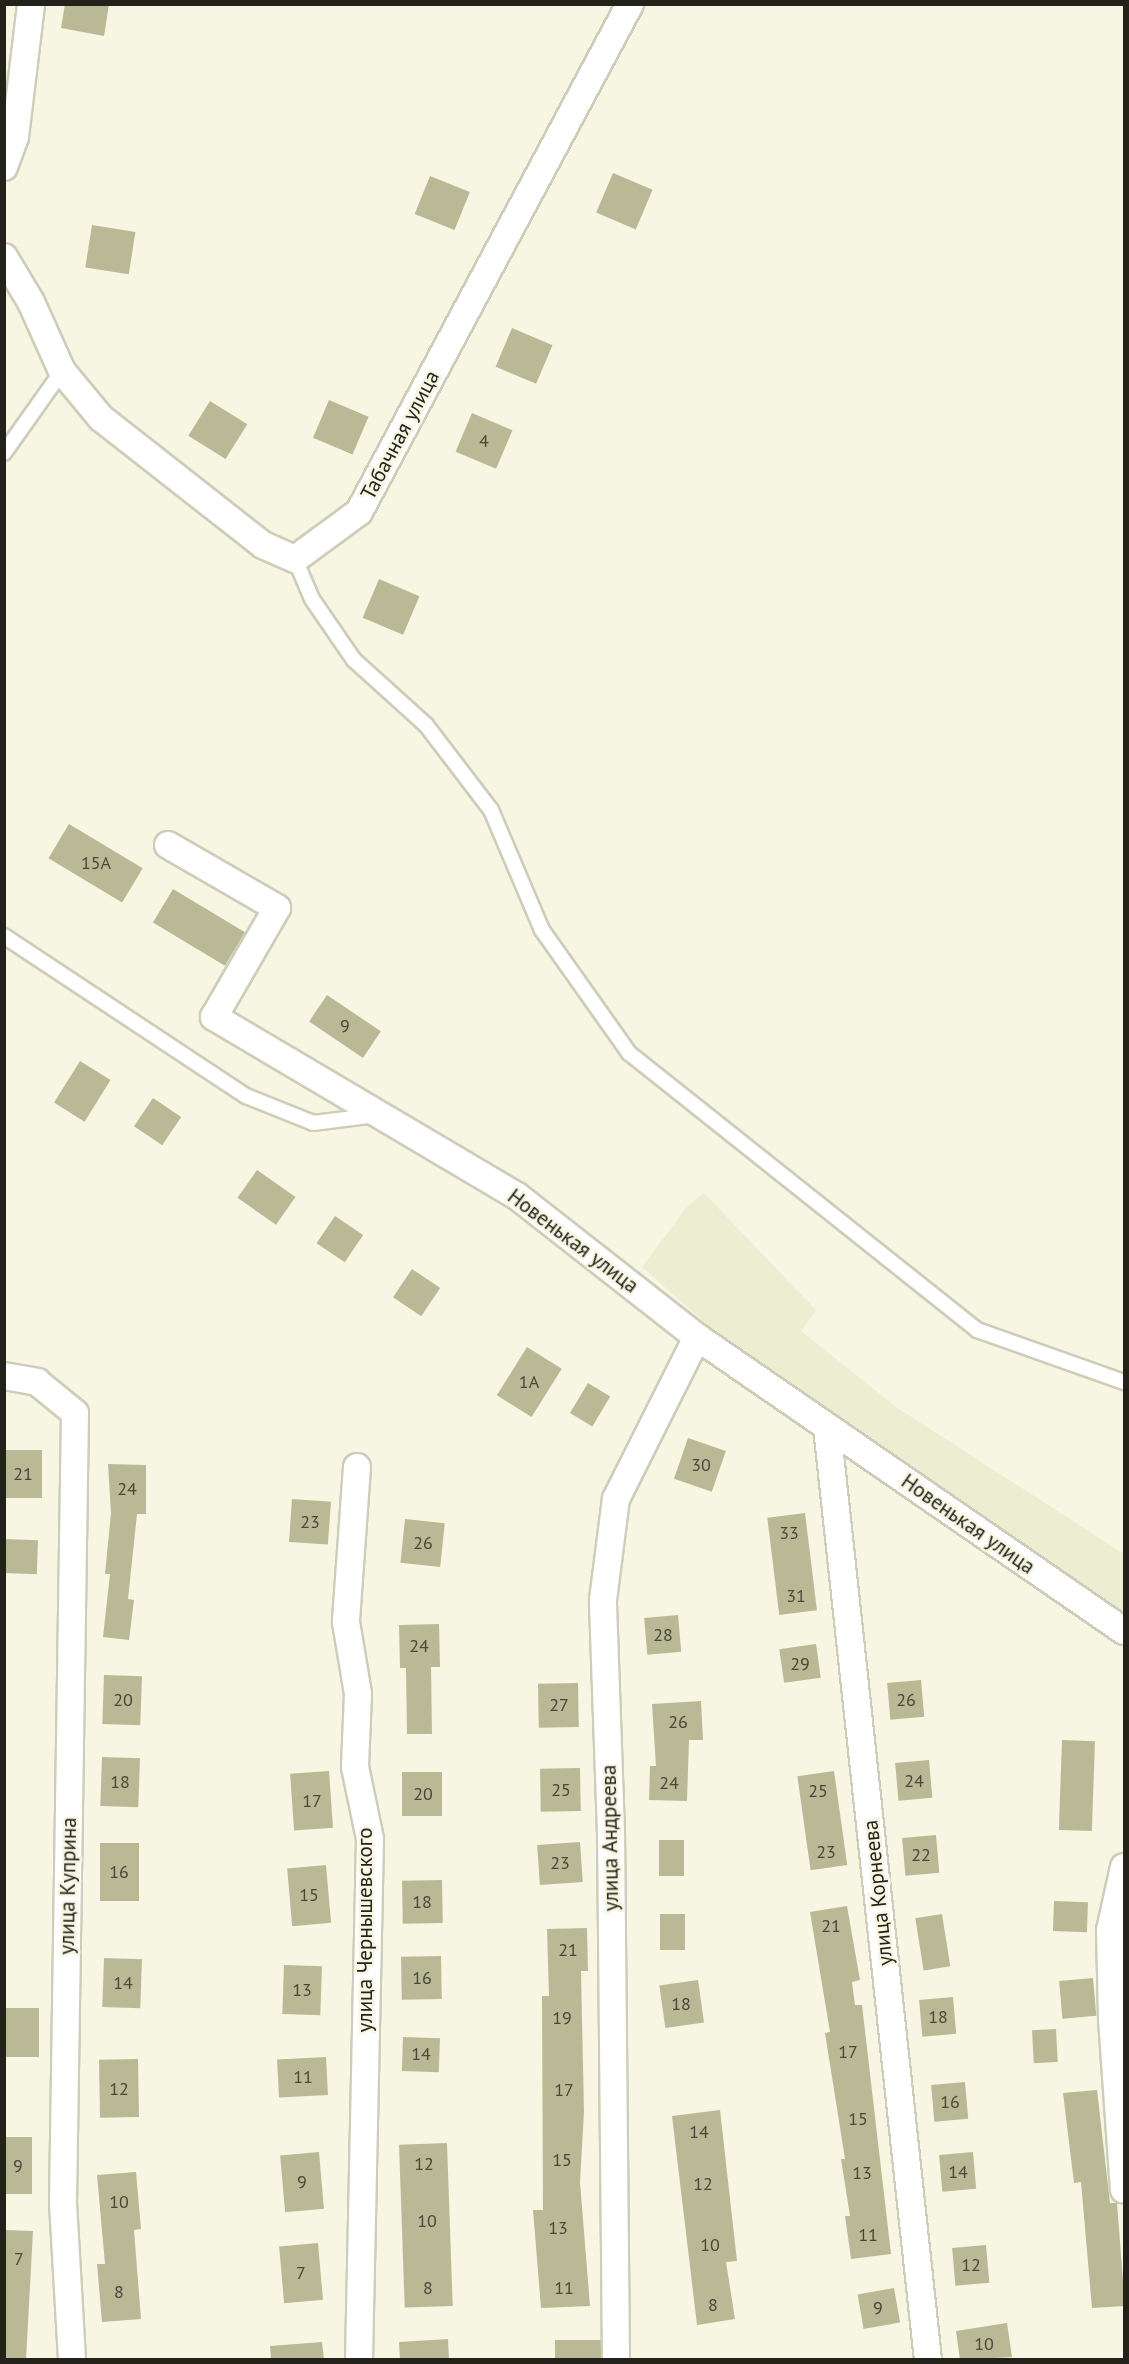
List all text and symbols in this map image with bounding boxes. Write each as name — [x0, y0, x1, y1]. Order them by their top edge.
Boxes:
street label: Табачная улица — [355, 366, 445, 504]
house number: 4 — [479, 430, 489, 452]
house number: 15А — [81, 852, 111, 874]
house number: 9 — [340, 1015, 350, 1037]
street label: Новенькая улица — [503, 1184, 643, 1298]
house number: 1А — [519, 1371, 539, 1393]
house number: 30 — [691, 1454, 711, 1476]
house number: 21 — [13, 1463, 33, 1485]
street label: Новенькая улица — [896, 1469, 1040, 1579]
house number: 24 — [117, 1478, 137, 1500]
house number: 23 — [300, 1511, 320, 1533]
house number: 33 — [779, 1522, 799, 1544]
house number: 26 — [413, 1532, 433, 1554]
house number: 31 — [786, 1585, 806, 1607]
house number: 28 — [653, 1624, 673, 1646]
house number: 24 — [409, 1635, 429, 1657]
house number: 29 — [790, 1653, 810, 1675]
house number: 20 — [113, 1689, 133, 1711]
house number: 26 — [896, 1689, 916, 1711]
house number: 27 — [549, 1694, 569, 1716]
house number: 26 — [668, 1711, 688, 1733]
street label: улица Андреева — [596, 1764, 624, 1912]
house number: 24 — [904, 1770, 924, 1792]
house number: 18 — [110, 1771, 130, 1793]
house number: 24 — [659, 1772, 679, 1794]
house number: 25 — [551, 1779, 571, 1801]
house number: 25 — [808, 1780, 828, 1802]
house number: 20 — [413, 1783, 433, 1805]
house number: 17 — [302, 1790, 322, 1812]
street label: улица Куприна — [54, 1817, 82, 1955]
street label: улица Корнеева — [858, 1819, 898, 1967]
street label: улица Чернышевского — [352, 1828, 378, 2032]
house number: 23 — [816, 1841, 836, 1863]
house number: 22 — [911, 1844, 931, 1866]
house number: 23 — [550, 1852, 570, 1874]
house number: 16 — [109, 1861, 129, 1883]
house number: 15 — [299, 1884, 319, 1906]
house number: 18 — [412, 1891, 432, 1913]
house number: 21 — [821, 1915, 841, 1937]
house number: 21 — [558, 1939, 578, 1961]
house number: 16 — [412, 1967, 432, 1989]
house number: 14 — [113, 1972, 133, 1994]
house number: 13 — [292, 1979, 312, 2001]
house number: 18 — [671, 1993, 691, 2015]
house number: 18 — [928, 2006, 948, 2028]
house number: 19 — [552, 2007, 572, 2029]
house number: 17 — [838, 2041, 858, 2063]
house number: 14 — [411, 2043, 431, 2065]
house number: 11 — [293, 2066, 313, 2088]
house number: 12 — [109, 2078, 129, 2100]
house number: 17 — [554, 2079, 574, 2101]
house number: 16 — [940, 2091, 960, 2113]
house number: 15 — [848, 2108, 868, 2130]
house number: 14 — [689, 2121, 709, 2143]
house number: 15 — [552, 2149, 572, 2171]
house number: 12 — [414, 2153, 434, 2175]
house number: 9 — [13, 2155, 23, 2177]
house number: 14 — [948, 2161, 968, 2183]
house number: 13 — [852, 2162, 872, 2184]
house number: 9 — [297, 2171, 307, 2193]
house number: 12 — [693, 2173, 713, 2195]
house number: 10 — [109, 2191, 129, 2213]
house number: 10 — [417, 2210, 437, 2232]
house number: 13 — [548, 2217, 568, 2239]
house number: 11 — [858, 2224, 878, 2246]
house number: 10 — [700, 2234, 720, 2256]
house number: 7 — [14, 2248, 24, 2270]
house number: 12 — [961, 2254, 981, 2276]
house number: 7 — [296, 2262, 306, 2284]
house number: 8 — [423, 2277, 433, 2299]
house number: 11 — [554, 2277, 574, 2299]
house number: 8 — [114, 2281, 124, 2303]
house number: 8 — [708, 2294, 718, 2316]
house number: 9 — [873, 2297, 883, 2319]
house number: 10 — [974, 2333, 994, 2355]

